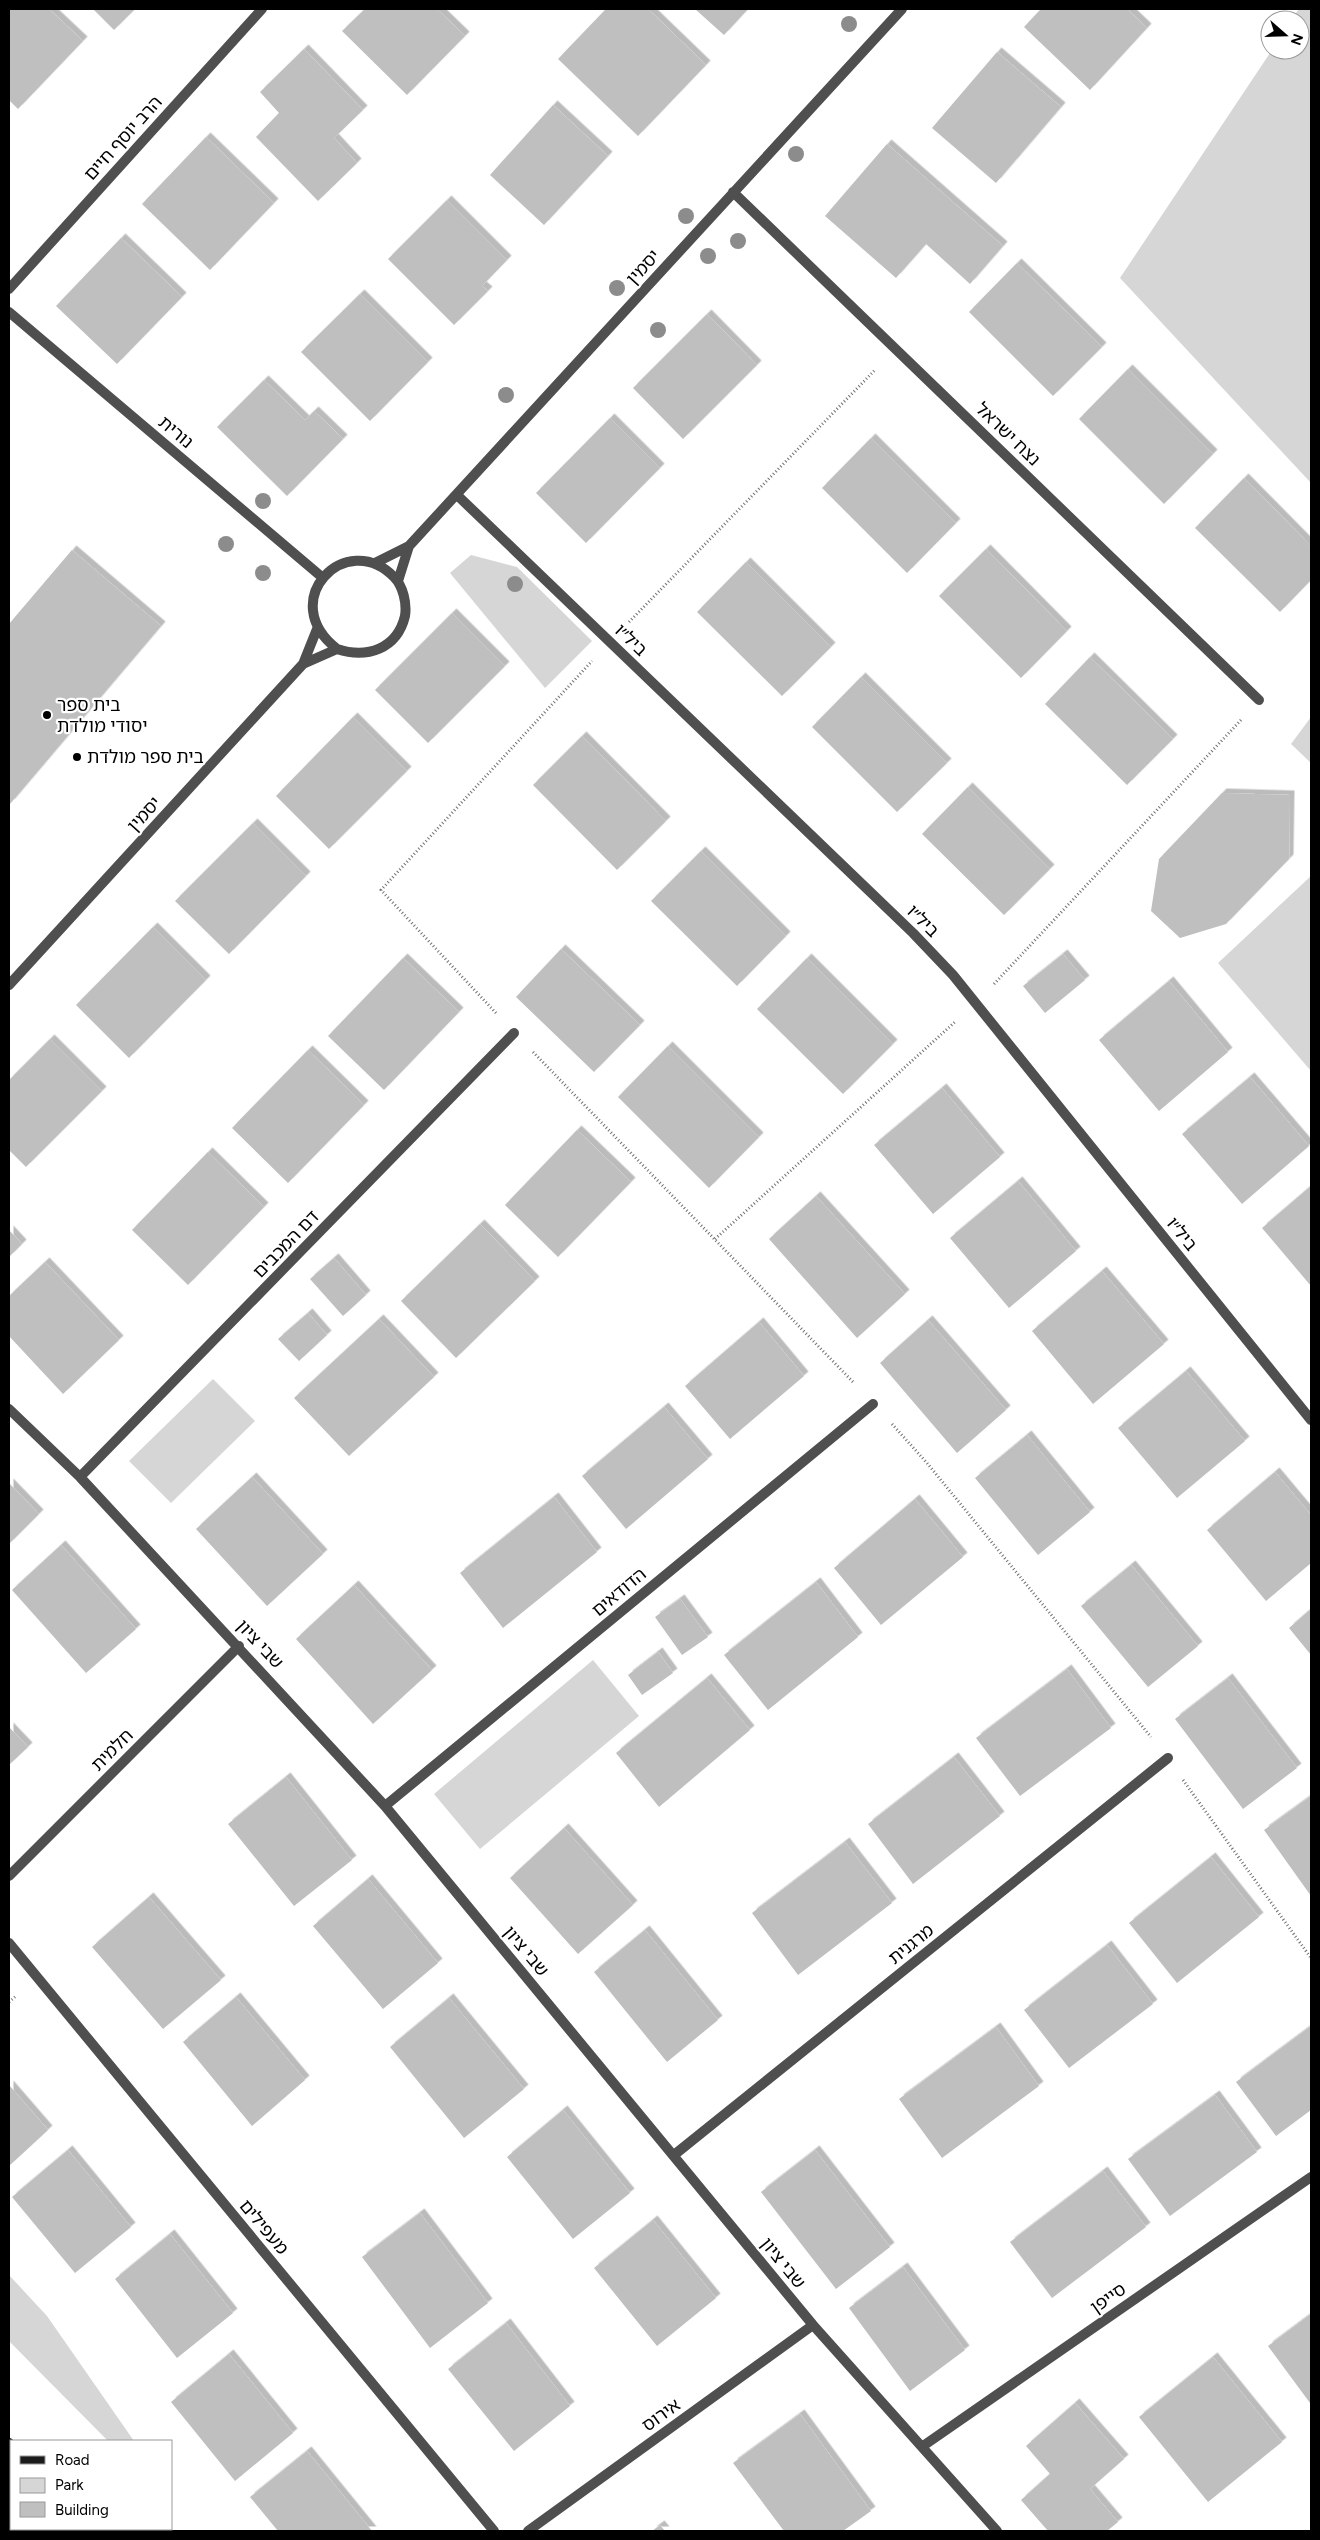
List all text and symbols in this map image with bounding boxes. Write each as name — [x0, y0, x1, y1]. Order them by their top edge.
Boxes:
north arrow — [1260, 10, 1310, 60]
text: N — [1287, 31, 1307, 47]
street label: הרב יוסף חיים — [79, 91, 167, 185]
street label: יסמין — [621, 245, 665, 289]
street label: נצח ישראל — [971, 398, 1045, 470]
street label: נורית — [154, 411, 198, 453]
street label: ביל״ו — [610, 619, 652, 661]
place label: בית ספר יסודי מולדת — [57, 694, 147, 737]
marker: בית ספר יסודי מולדת — [41, 709, 53, 721]
place label: בית ספר מולדת — [87, 746, 204, 768]
marker: בית ספר מולדת — [71, 751, 83, 763]
street label: יסמין — [122, 792, 166, 836]
street label: ביל״ו — [902, 900, 944, 942]
street label: דם המכבים — [248, 1205, 324, 1282]
street label: ביל״ו — [1162, 1213, 1202, 1255]
street label: הדודאים — [587, 1563, 651, 1621]
street label: שבי ציון — [232, 1615, 288, 1673]
street label: חלמית — [86, 1724, 138, 1776]
street label: מרגנית — [884, 1919, 938, 1969]
street label: שבי ציון — [499, 1921, 553, 1981]
street label: מעפילים — [235, 2195, 293, 2259]
street label: שבי ציון — [756, 2233, 810, 2293]
street label: סייפן — [1086, 2278, 1130, 2318]
street label: אירוס — [637, 2394, 685, 2436]
legend — [10, 2440, 172, 2530]
text: Road — [55, 2451, 90, 2469]
text: Park — [55, 2476, 84, 2494]
text: Building — [55, 2501, 109, 2519]

